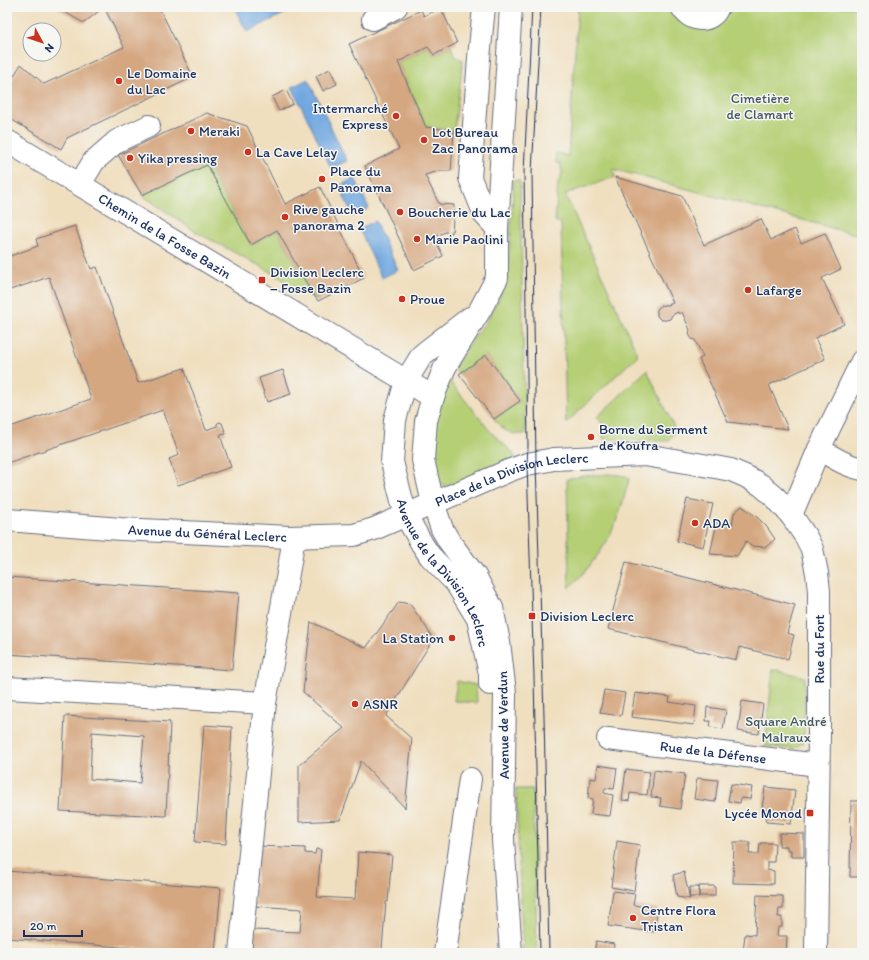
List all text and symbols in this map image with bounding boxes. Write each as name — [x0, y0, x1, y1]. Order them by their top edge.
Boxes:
north arrow — [22, 22, 62, 62]
text: N — [42, 41, 57, 55]
place label: Le Domaine du Lac — [127, 65, 197, 98]
marker: Le Domaine du Lac — [114, 76, 124, 86]
park label: Cimetière de Clamart — [726, 90, 794, 123]
place label: Intermarché Express — [313, 100, 388, 133]
marker: Intermarché Express — [391, 111, 401, 121]
place label: Meraki — [199, 123, 240, 140]
place label: Lot Bureau Zac Panorama — [432, 124, 518, 157]
marker: Meraki — [186, 126, 196, 136]
marker: Lot Bureau Zac Panorama — [419, 135, 429, 145]
place label: La Cave Lelay — [256, 144, 337, 161]
marker: La Cave Lelay — [243, 147, 253, 157]
place label: Yika pressing — [138, 150, 218, 167]
marker: Yika pressing — [125, 153, 135, 163]
place label: Place du Panorama — [330, 163, 392, 196]
marker: Place du Panorama — [317, 174, 327, 184]
street label: Chemin de la Fosse Bazin — [95, 190, 234, 283]
place label: Rive gauche panorama 2 — [293, 201, 365, 234]
place label: Boucherie du Lac — [408, 204, 511, 221]
marker: Boucherie du Lac — [395, 207, 405, 217]
marker: Rive gauche panorama 2 — [280, 212, 290, 222]
place label: Marie Paolini — [425, 231, 503, 248]
marker: Marie Paolini — [412, 234, 422, 244]
place label: Division Leclerc – Fosse Bazin — [270, 264, 365, 297]
marker: Division Leclerc – Fosse Bazin — [257, 275, 267, 285]
place label: Lafarge — [756, 282, 802, 299]
marker: Lafarge — [743, 285, 753, 295]
place label: Proue — [410, 291, 445, 308]
marker: Proue — [397, 294, 407, 304]
place label: Borne du Serment de Koufra — [599, 421, 708, 454]
marker: Borne du Serment de Koufra — [586, 432, 596, 442]
street label: Place de la Division Leclerc — [432, 449, 589, 511]
street label: Avenue de la Division Leclerc — [393, 497, 492, 648]
place label: ADA — [703, 515, 730, 532]
marker: ADA — [690, 518, 700, 528]
street label: Avenue du Général Leclerc — [128, 521, 288, 546]
place label: Division Leclerc — [540, 608, 635, 625]
marker: Division Leclerc — [527, 611, 537, 621]
street label: Rue du Fort — [811, 614, 828, 684]
place label: La Station — [383, 630, 444, 647]
marker: La Station — [447, 633, 457, 643]
street label: Avenue de Verdun — [494, 671, 513, 779]
place label: ASNR — [363, 696, 398, 713]
marker: ASNR — [350, 699, 360, 709]
park label: Square André Malraux — [745, 713, 827, 746]
street label: Rue de la Défense — [659, 738, 767, 768]
place label: Lycée Monod — [725, 805, 802, 822]
marker: Lycée Monod — [805, 808, 815, 818]
place label: Centre Flora Tristan — [641, 902, 717, 935]
scale bar — [24, 912, 82, 938]
marker: Centre Flora Tristan — [628, 913, 638, 923]
text: 20 m — [30, 919, 57, 933]

